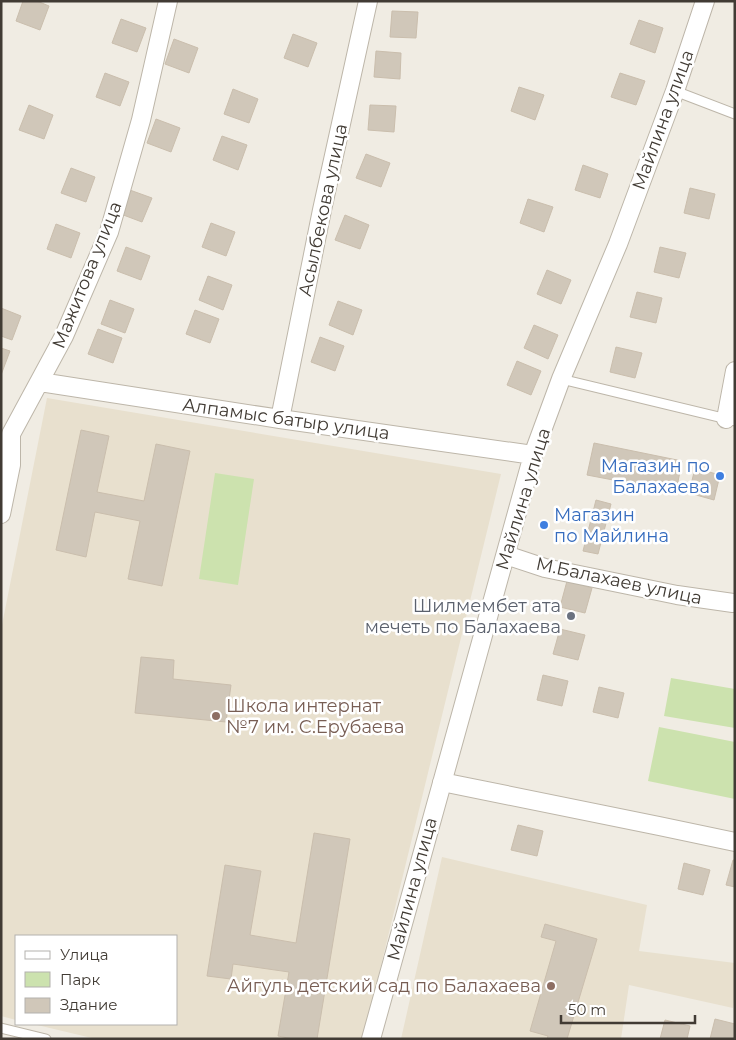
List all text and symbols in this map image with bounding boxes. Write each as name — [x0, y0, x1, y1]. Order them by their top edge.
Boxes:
street label: Майлина улица — [627, 47, 699, 193]
street label: Асылбекова улица — [294, 122, 352, 298]
street label: Мажитова улица — [47, 198, 127, 352]
street label: Алпамыс батыр улица — [181, 394, 391, 444]
street label: Майлина улица — [491, 425, 555, 573]
place label: Магазин по Балахаева — [601, 455, 710, 498]
marker: Магазин по Балахаева — [714, 470, 726, 482]
place label: Магазин по Майлина — [554, 504, 669, 547]
marker: Магазин по Майлина — [538, 519, 550, 531]
street label: М.Балахаев улица — [534, 553, 704, 609]
place label: Шилмембет ата мечеть по Балахаева — [365, 595, 561, 638]
marker: Шилмембет ата мечеть по Балахаева — [565, 610, 577, 622]
place label: Школа интернат №7 им. С.Ерубаева — [226, 695, 404, 738]
marker: Школа интернат №7 им. С.Ерубаева — [210, 710, 222, 722]
street label: Майлина улица — [382, 815, 442, 963]
legend — [15, 935, 178, 1025]
text: Улица — [60, 945, 108, 964]
text: Парк — [60, 970, 100, 989]
place label: Айгуль детский сад по Балахаева — [227, 975, 541, 997]
marker: Айгуль детский сад по Балахаева — [545, 980, 557, 992]
scale bar — [561, 992, 695, 1024]
text: Здание — [60, 995, 118, 1014]
text: 50 m — [568, 1000, 606, 1019]

